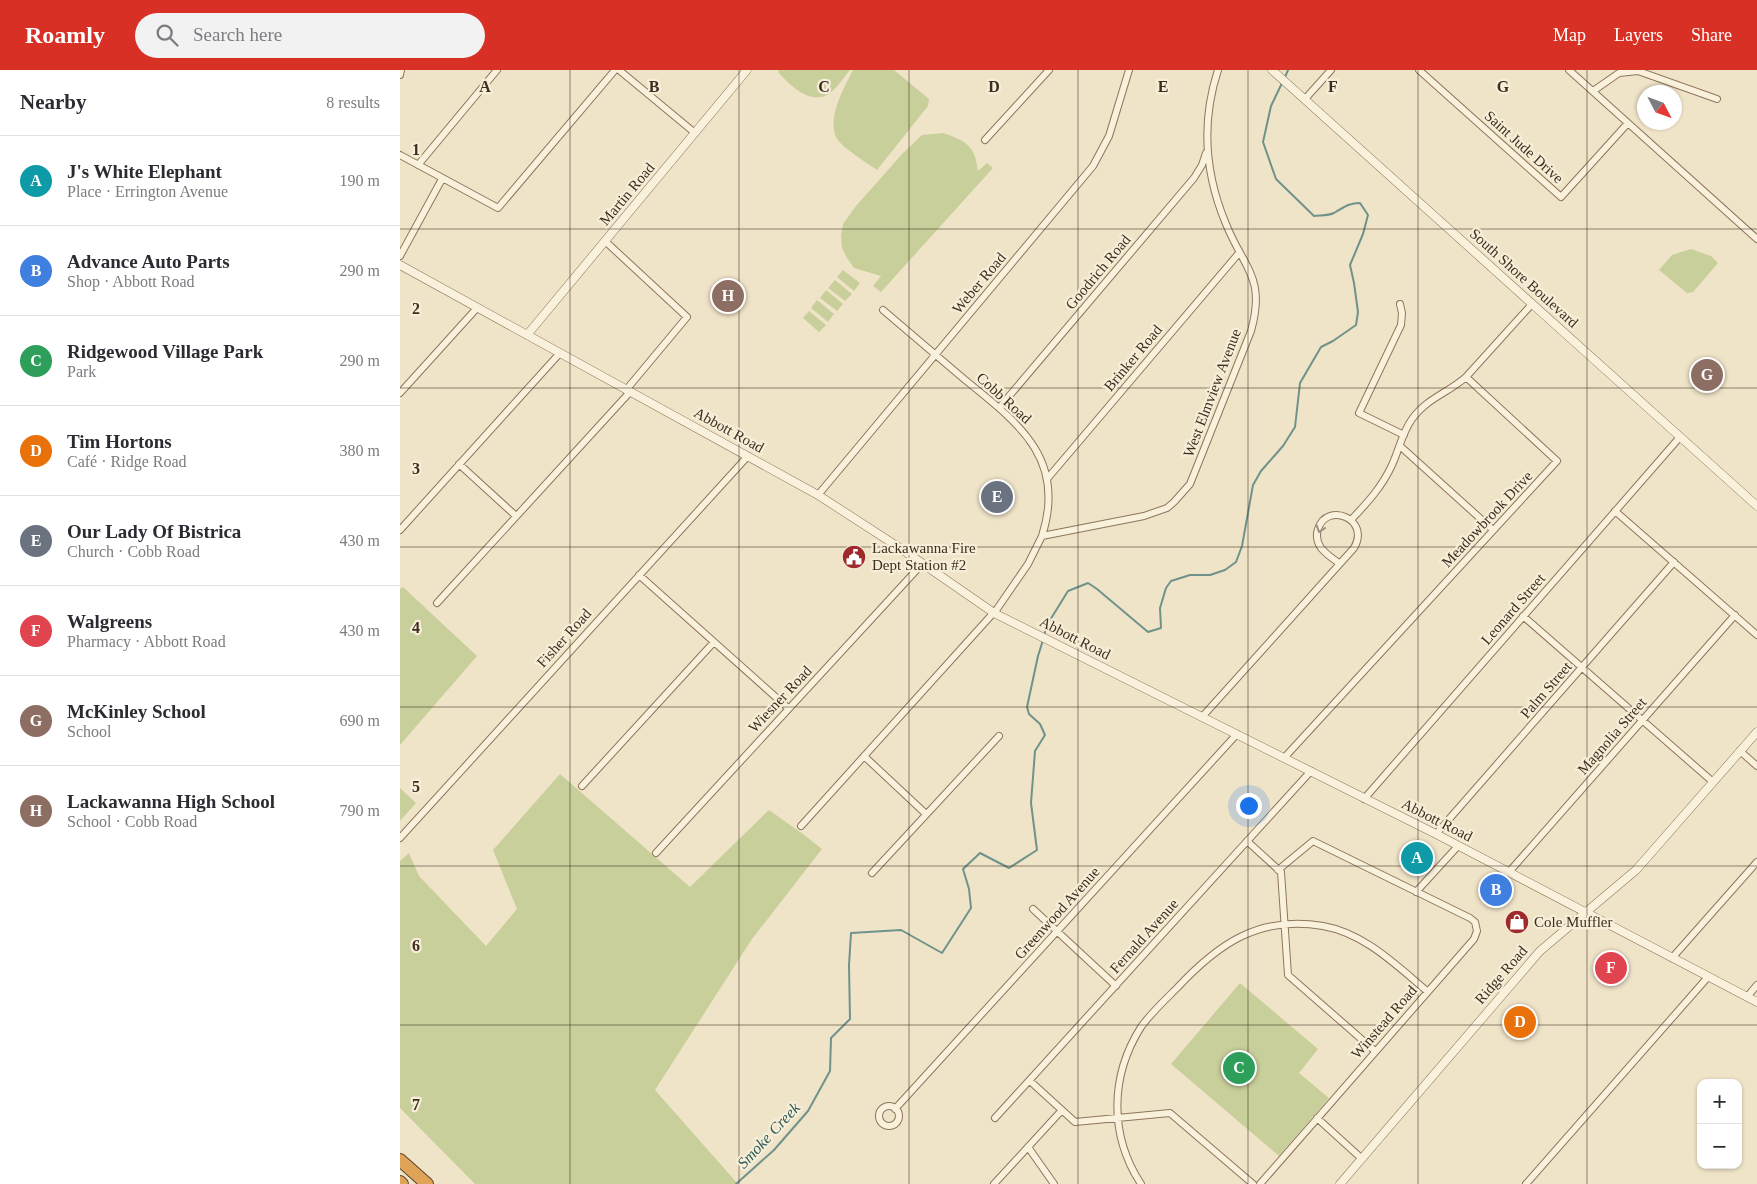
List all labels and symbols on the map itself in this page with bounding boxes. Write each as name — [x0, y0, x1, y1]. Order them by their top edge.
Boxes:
text: A — [479, 78, 491, 95]
text: B — [649, 78, 660, 95]
text: C — [818, 78, 830, 95]
text: D — [988, 78, 1000, 95]
text: E — [1158, 78, 1168, 95]
text: F — [1328, 78, 1338, 95]
text: G — [1497, 78, 1510, 95]
north arrow — [1637, 85, 1682, 130]
street label: Saint Jude Drive — [1481, 108, 1567, 187]
text: 1 — [412, 141, 420, 158]
street label: Martin Road — [596, 159, 658, 228]
street label: South Shore Boulevard — [1467, 225, 1582, 331]
street label: Goodrich Road — [1062, 231, 1134, 312]
street label: Weber Road — [949, 249, 1009, 317]
pin: H — [712, 277, 744, 315]
text: 2 — [412, 300, 420, 317]
street label: Brinker Road — [1101, 321, 1166, 394]
street label: West Elmview Avenue — [1180, 326, 1244, 459]
pin: G — [1691, 356, 1723, 394]
street label: Cobb Road — [973, 369, 1035, 427]
street label: Abbott Road — [691, 404, 767, 456]
text: 3 — [412, 460, 420, 477]
street label: Meadowbrook Drive — [1438, 467, 1536, 570]
pin: E — [981, 478, 1013, 516]
one-way arrow — [1316, 524, 1326, 533]
place label: Lackawanna Fire Dept Station #2 — [872, 540, 976, 573]
public building icon: Lackawanna Fire Dept Station #2 — [841, 544, 867, 570]
street label: Leonard Street — [1478, 570, 1549, 648]
street label: Fisher Road — [534, 605, 595, 670]
street label: Abbott Road — [1037, 613, 1113, 663]
text: 4 — [412, 619, 420, 636]
street label: Palm Street — [1517, 658, 1575, 722]
street label: Wiesner Road — [745, 662, 815, 735]
street label: Magnolia Street — [1574, 694, 1650, 778]
text: 5 — [412, 778, 420, 795]
your location — [1236, 793, 1262, 819]
street label: Abbott Road — [1399, 795, 1475, 845]
pin: A — [1401, 839, 1433, 877]
street label: Greenwood Avenue — [1011, 863, 1103, 962]
pin: B — [1480, 871, 1512, 909]
street label: Fernald Avenue — [1107, 895, 1182, 976]
shop icon: Cole Muffler — [1504, 909, 1530, 935]
place label: Cole Muffler — [1534, 914, 1612, 930]
text: 6 — [412, 937, 420, 954]
street label: Ridge Road — [1472, 942, 1531, 1007]
pin: F — [1595, 949, 1627, 987]
street label: Winstead Road — [1348, 982, 1420, 1062]
pin: D — [1504, 1003, 1536, 1041]
pin: C — [1223, 1049, 1255, 1087]
text: 7 — [412, 1096, 420, 1113]
water label: Smoke Creek — [734, 1098, 804, 1172]

